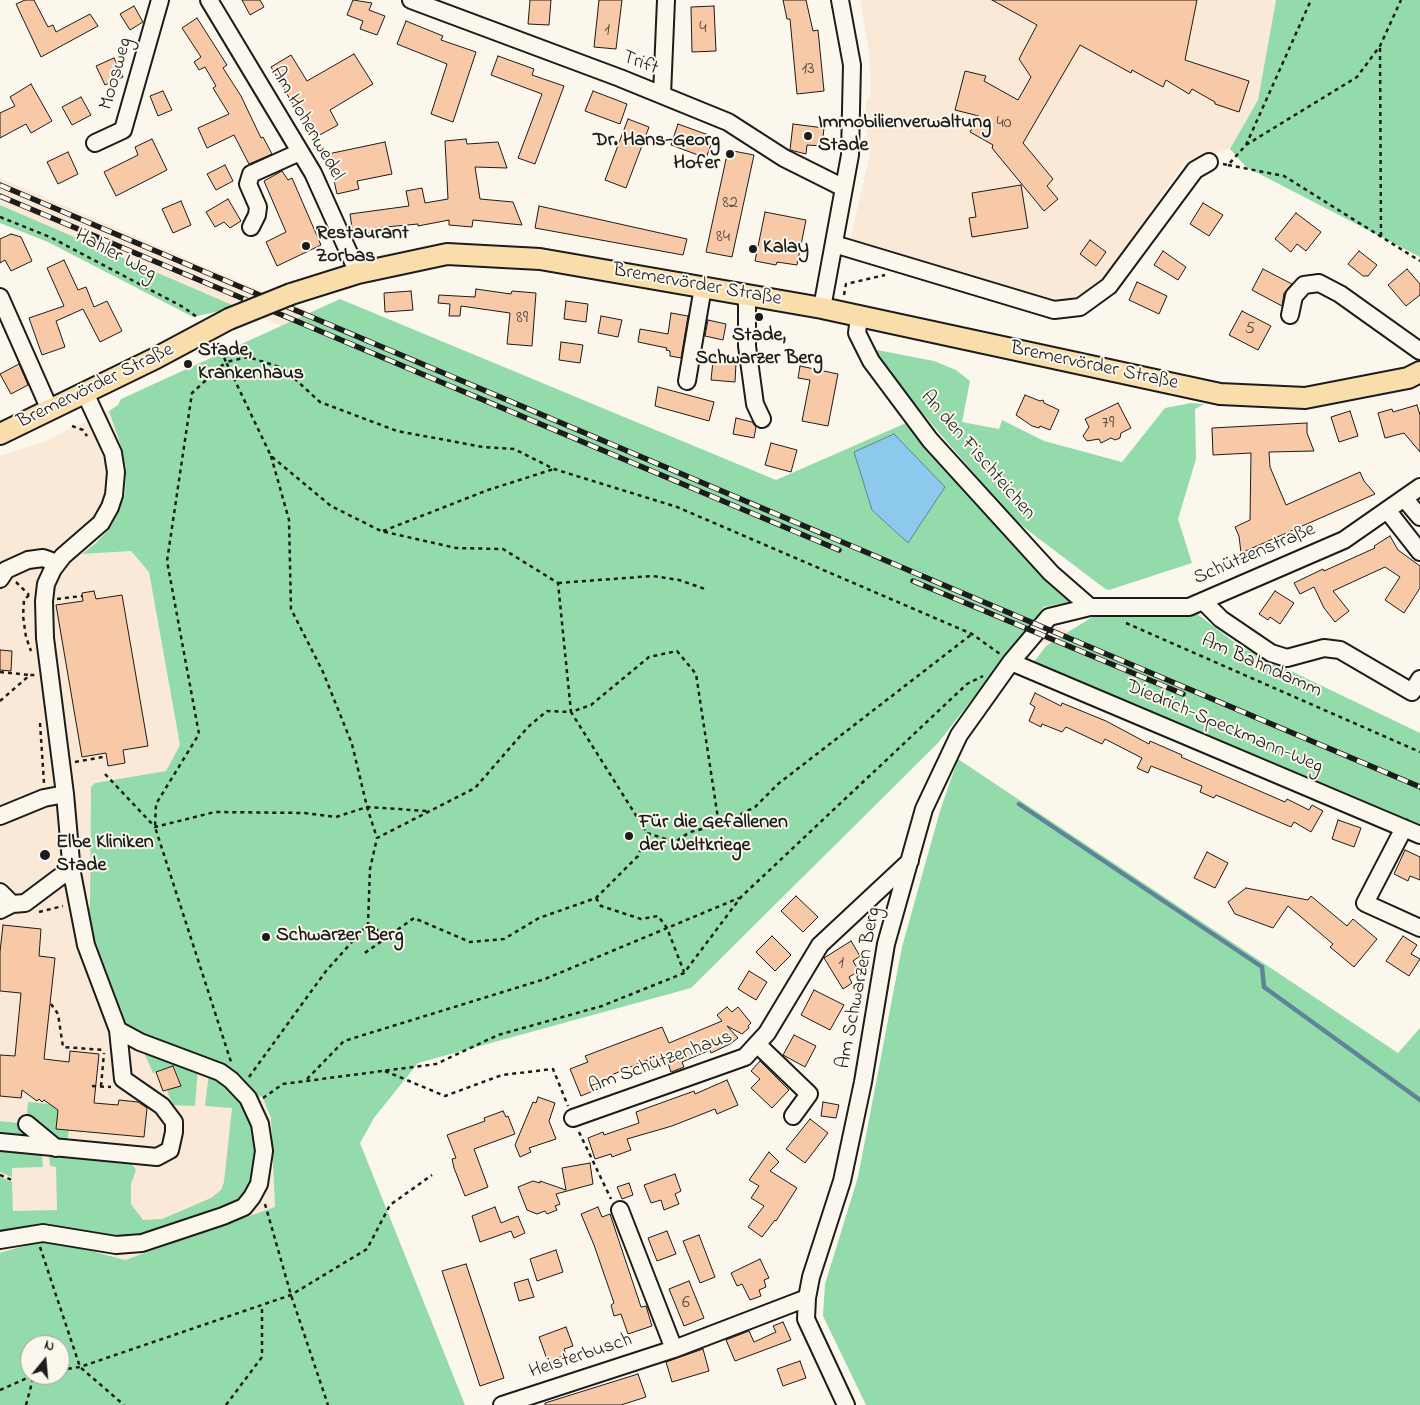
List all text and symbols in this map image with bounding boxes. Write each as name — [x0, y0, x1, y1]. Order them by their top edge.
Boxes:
house number: 4 — [699, 18, 707, 40]
house number: 1 — [604, 20, 610, 42]
street label: Moosweg — [95, 35, 139, 113]
street label: Trift — [619, 46, 661, 82]
house number: 13 — [801, 59, 815, 81]
street label: Am Hohenwedel — [264, 62, 348, 186]
place label: Immobilienverwaltung Stade — [818, 112, 991, 159]
house number: 40 — [996, 113, 1012, 135]
place label: Dr. Hans-Georg Hofer — [593, 130, 720, 177]
marker: Immobilienverwaltung Stade — [802, 130, 814, 142]
marker: Dr. Hans-Georg Hofer — [724, 148, 736, 160]
house number: 82 — [722, 193, 738, 215]
place label: Restaurant Zorbas — [316, 223, 409, 270]
street label: Hahler Weg — [70, 225, 160, 287]
house number: 84 — [716, 227, 730, 249]
place label: Kalay — [763, 237, 809, 261]
marker: Restaurant Zorbas — [300, 240, 312, 252]
marker: Kalay — [747, 243, 759, 255]
street label: Bremervörder Straße — [611, 259, 783, 313]
house number: 89 — [516, 308, 528, 330]
marker: Stade, Schwarzer Berg — [753, 311, 765, 323]
house number: 5 — [1245, 319, 1255, 341]
place label: Stade, Schwarzer Berg — [695, 325, 823, 372]
street label: Bremervörder Straße — [1008, 337, 1180, 397]
street label: Bremervörder Straße — [14, 339, 178, 435]
place label: Stade, Krankenhaus — [198, 340, 304, 387]
marker: Stade, Krankenhaus — [182, 358, 194, 370]
street label: An den Fischteichen — [914, 386, 1040, 526]
house number: 79 — [1102, 413, 1114, 435]
street label: Schützenstraße — [1191, 519, 1319, 591]
street label: Am Bahndamm — [1197, 630, 1325, 704]
street label: Diedrich-Speckmann-Weg — [1122, 676, 1326, 780]
place label: Für die Gefallenen der Weltkriege — [639, 812, 788, 859]
marker: Für die Gefallenen der Weltkriege — [623, 830, 635, 842]
place label: Elbe Kliniken Stade — [56, 832, 154, 879]
marker: Elbe Kliniken Stade — [38, 848, 52, 862]
street label: Am Schwarzen Berg — [833, 905, 887, 1071]
place label: Schwarzer Berg — [276, 925, 403, 949]
marker: Schwarzer Berg — [260, 931, 272, 943]
house number: 1 — [838, 953, 844, 975]
street label: Am Schützenhaus — [586, 1026, 736, 1100]
house number: 6 — [682, 1293, 690, 1315]
street label: Heisterbusch — [527, 1329, 635, 1385]
north arrow — [20, 1335, 70, 1385]
text: N — [42, 1335, 57, 1358]

